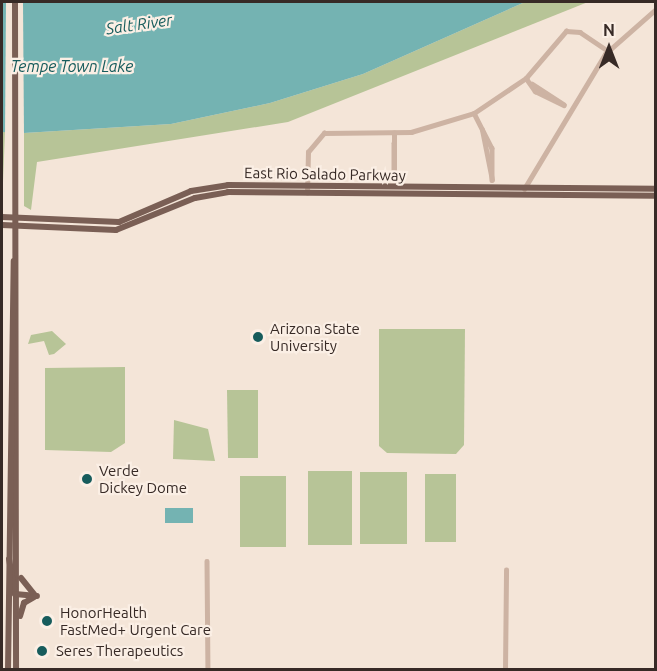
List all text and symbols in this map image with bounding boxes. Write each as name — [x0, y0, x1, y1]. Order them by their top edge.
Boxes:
water label: Salt River — [105, 10, 173, 38]
north arrow — [579, 18, 639, 78]
text: N — [603, 21, 615, 39]
water label: Tempe Town Lake — [11, 56, 133, 76]
street label: East Rio Salado Parkway — [244, 164, 406, 184]
place label: Arizona State University — [270, 319, 360, 354]
marker: Arizona State University — [251, 330, 265, 344]
place label: Verde Dickey Dome — [99, 461, 187, 496]
marker: Verde Dickey Dome — [80, 472, 94, 486]
place label: HonorHealth FastMed+ Urgent Care — [60, 603, 211, 638]
marker: HonorHealth FastMed+ Urgent Care — [38, 612, 56, 630]
marker: Seres Therapeutics — [33, 642, 51, 660]
place label: Seres Therapeutics — [56, 642, 183, 660]

